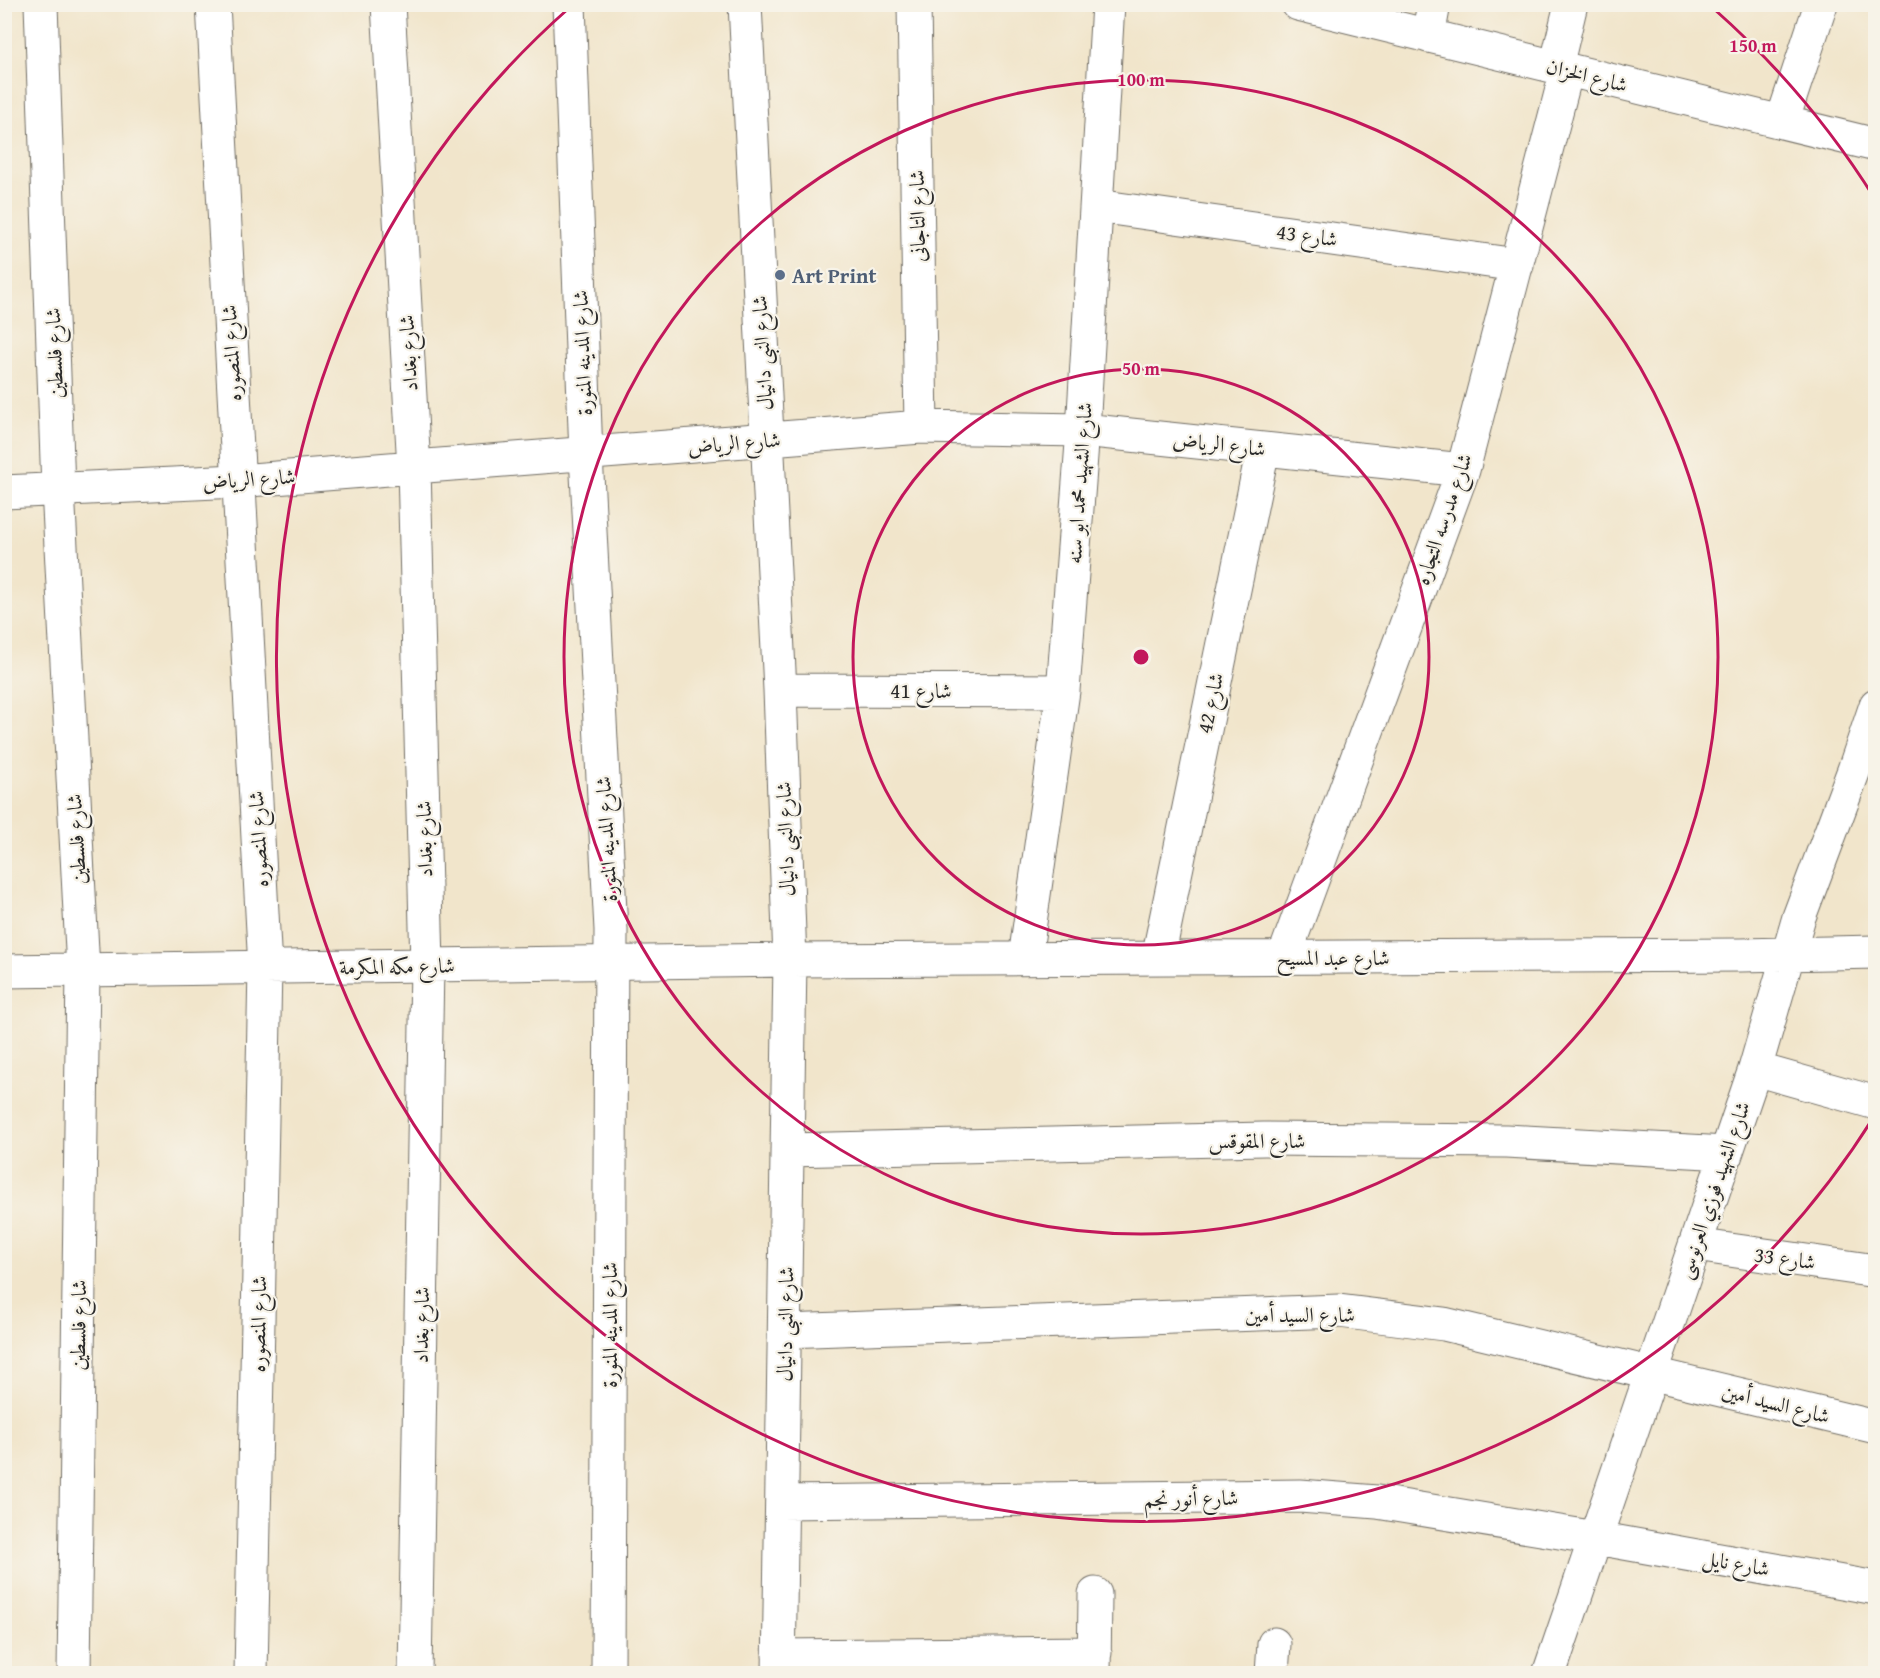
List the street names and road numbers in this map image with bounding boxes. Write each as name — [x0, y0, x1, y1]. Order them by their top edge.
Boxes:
street label: شارع الخزان — [1542, 50, 1631, 103]
street label: شارع التاجانى — [901, 170, 936, 262]
street label: شارع 43 — [1274, 215, 1340, 258]
street label: شارع المدينه المنورة — [564, 289, 603, 416]
street label: شارع النبى دانيال — [744, 295, 783, 411]
street label: شارع المنصوره — [213, 304, 252, 402]
street label: شارع فلسطين — [37, 307, 74, 399]
street label: شارع بغداد — [391, 314, 428, 392]
street label: شارع الشهيد محمد ابو سنه — [1058, 401, 1103, 565]
street label: شارع الرياض — [686, 424, 782, 465]
street label: شارع الرياض — [1171, 424, 1267, 467]
street label: شارع مدرسه التجاره — [1406, 449, 1483, 590]
street label: شارع الرياض — [201, 460, 297, 501]
street label: شارع 42 — [1188, 670, 1234, 737]
street label: شارع 41 — [890, 675, 952, 709]
street label: شارع المدينه المنورة — [587, 775, 628, 903]
street label: شارع النبى دانيال — [768, 781, 805, 897]
street label: شارع المنصوره — [240, 790, 279, 888]
street label: شارع فلسطين — [58, 793, 97, 885]
street label: شارع بغداد — [408, 800, 443, 878]
street label: شارع عبد المسيح — [1276, 942, 1390, 977]
street label: شارع مكه المكرمة — [339, 949, 455, 986]
street label: شارع الشهيد فوزي العرنوسى — [1668, 1097, 1761, 1284]
street label: شارع المقوقس — [1208, 1125, 1306, 1159]
street label: شارع 33 — [1752, 1238, 1818, 1281]
street label: شارع المدينه المنورة — [594, 1262, 628, 1388]
street label: شارع النبى دانيال — [768, 1266, 805, 1382]
street label: شارع المنصوره — [242, 1275, 277, 1373]
street label: شارع فلسطين — [62, 1279, 97, 1371]
street label: شارع بغداد — [405, 1286, 440, 1364]
street label: شارع السيد أمين — [1245, 1299, 1355, 1333]
street label: شارع السيد أمين — [1718, 1375, 1833, 1434]
street label: شارع أنور نجم — [1143, 1482, 1239, 1519]
street label: شارع نايل — [1700, 1542, 1772, 1587]

